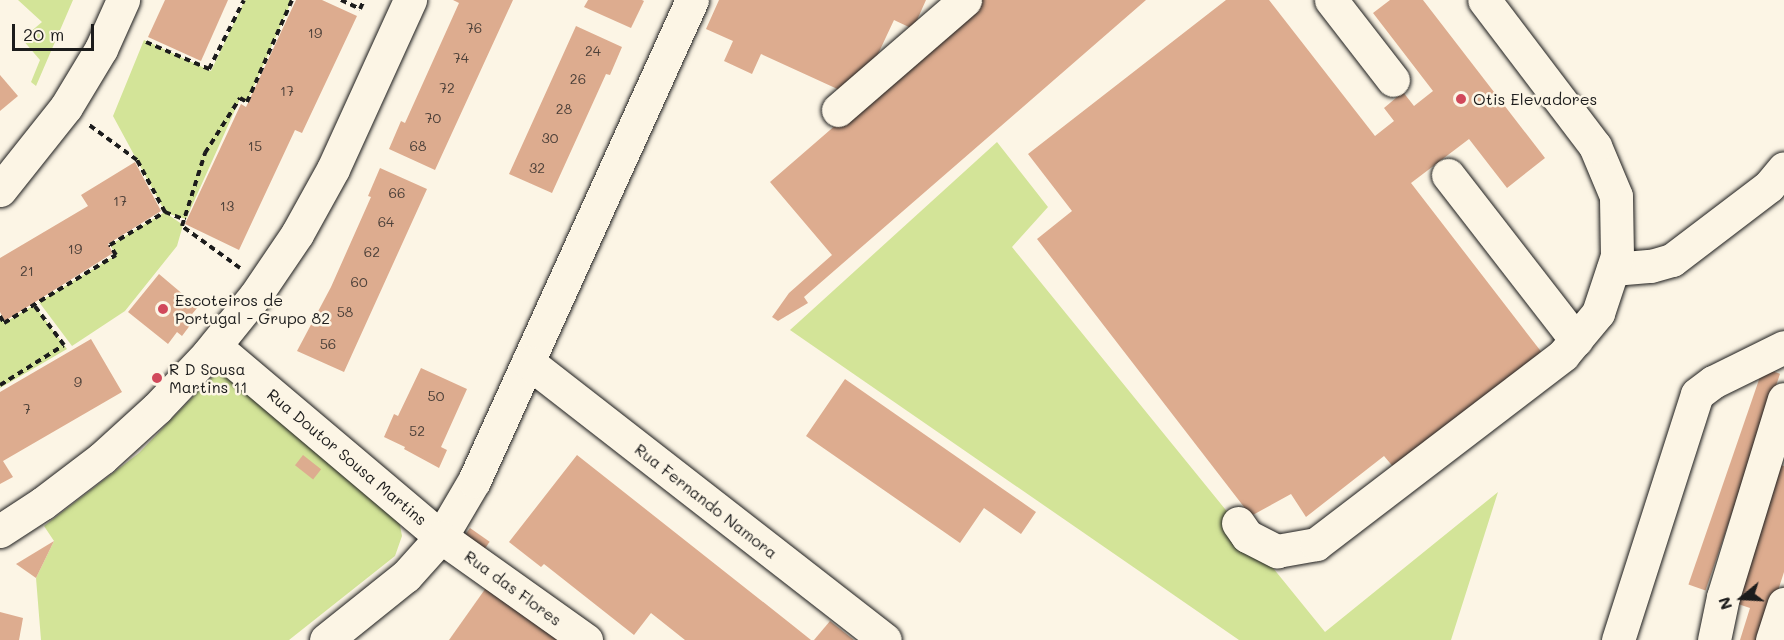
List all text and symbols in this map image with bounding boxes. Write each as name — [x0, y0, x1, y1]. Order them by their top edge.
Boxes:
scale bar — [15, 12, 98, 50]
house number: 76 — [466, 20, 482, 36]
text: 20 m — [23, 22, 64, 46]
house number: 19 — [308, 25, 322, 41]
house number: 24 — [585, 43, 601, 59]
house number: 74 — [453, 50, 469, 66]
house number: 26 — [570, 71, 586, 87]
house number: 72 — [439, 80, 455, 96]
house number: 17 — [280, 83, 294, 99]
place label: Otis Elevadores — [1473, 89, 1597, 109]
marker: Otis Elevadores — [1454, 92, 1468, 106]
house number: 28 — [556, 101, 572, 117]
house number: 70 — [425, 110, 441, 126]
house number: 30 — [542, 130, 558, 146]
house number: 15 — [248, 138, 262, 154]
house number: 68 — [410, 138, 426, 154]
house number: 32 — [529, 160, 545, 176]
house number: 66 — [389, 185, 405, 201]
house number: 17 — [113, 193, 127, 209]
house number: 13 — [220, 198, 234, 214]
house number: 64 — [378, 214, 394, 230]
house number: 19 — [68, 241, 82, 257]
house number: 62 — [364, 244, 380, 260]
house number: 21 — [20, 263, 34, 279]
house number: 60 — [350, 274, 368, 290]
place label: Escoteiros de Portugal - Grupo 82 — [175, 290, 330, 328]
marker: Escoteiros de Portugal - Grupo 82 — [156, 302, 170, 316]
house number: 58 — [337, 304, 353, 320]
house number: 56 — [320, 336, 336, 352]
place label: R D Sousa Martins 11 — [169, 359, 248, 397]
marker: R D Sousa Martins 11 — [150, 371, 164, 385]
house number: 9 — [74, 374, 82, 390]
street label: Rua Doutor Sousa Martins — [263, 385, 431, 529]
house number: 50 — [428, 388, 444, 404]
house number: 7 — [23, 401, 31, 417]
house number: 52 — [409, 423, 425, 439]
street label: Rua Fernando Namora — [631, 439, 781, 563]
street label: Rua das Flores — [461, 546, 565, 630]
north arrow — [1712, 568, 1772, 628]
text: N — [1713, 595, 1736, 613]

